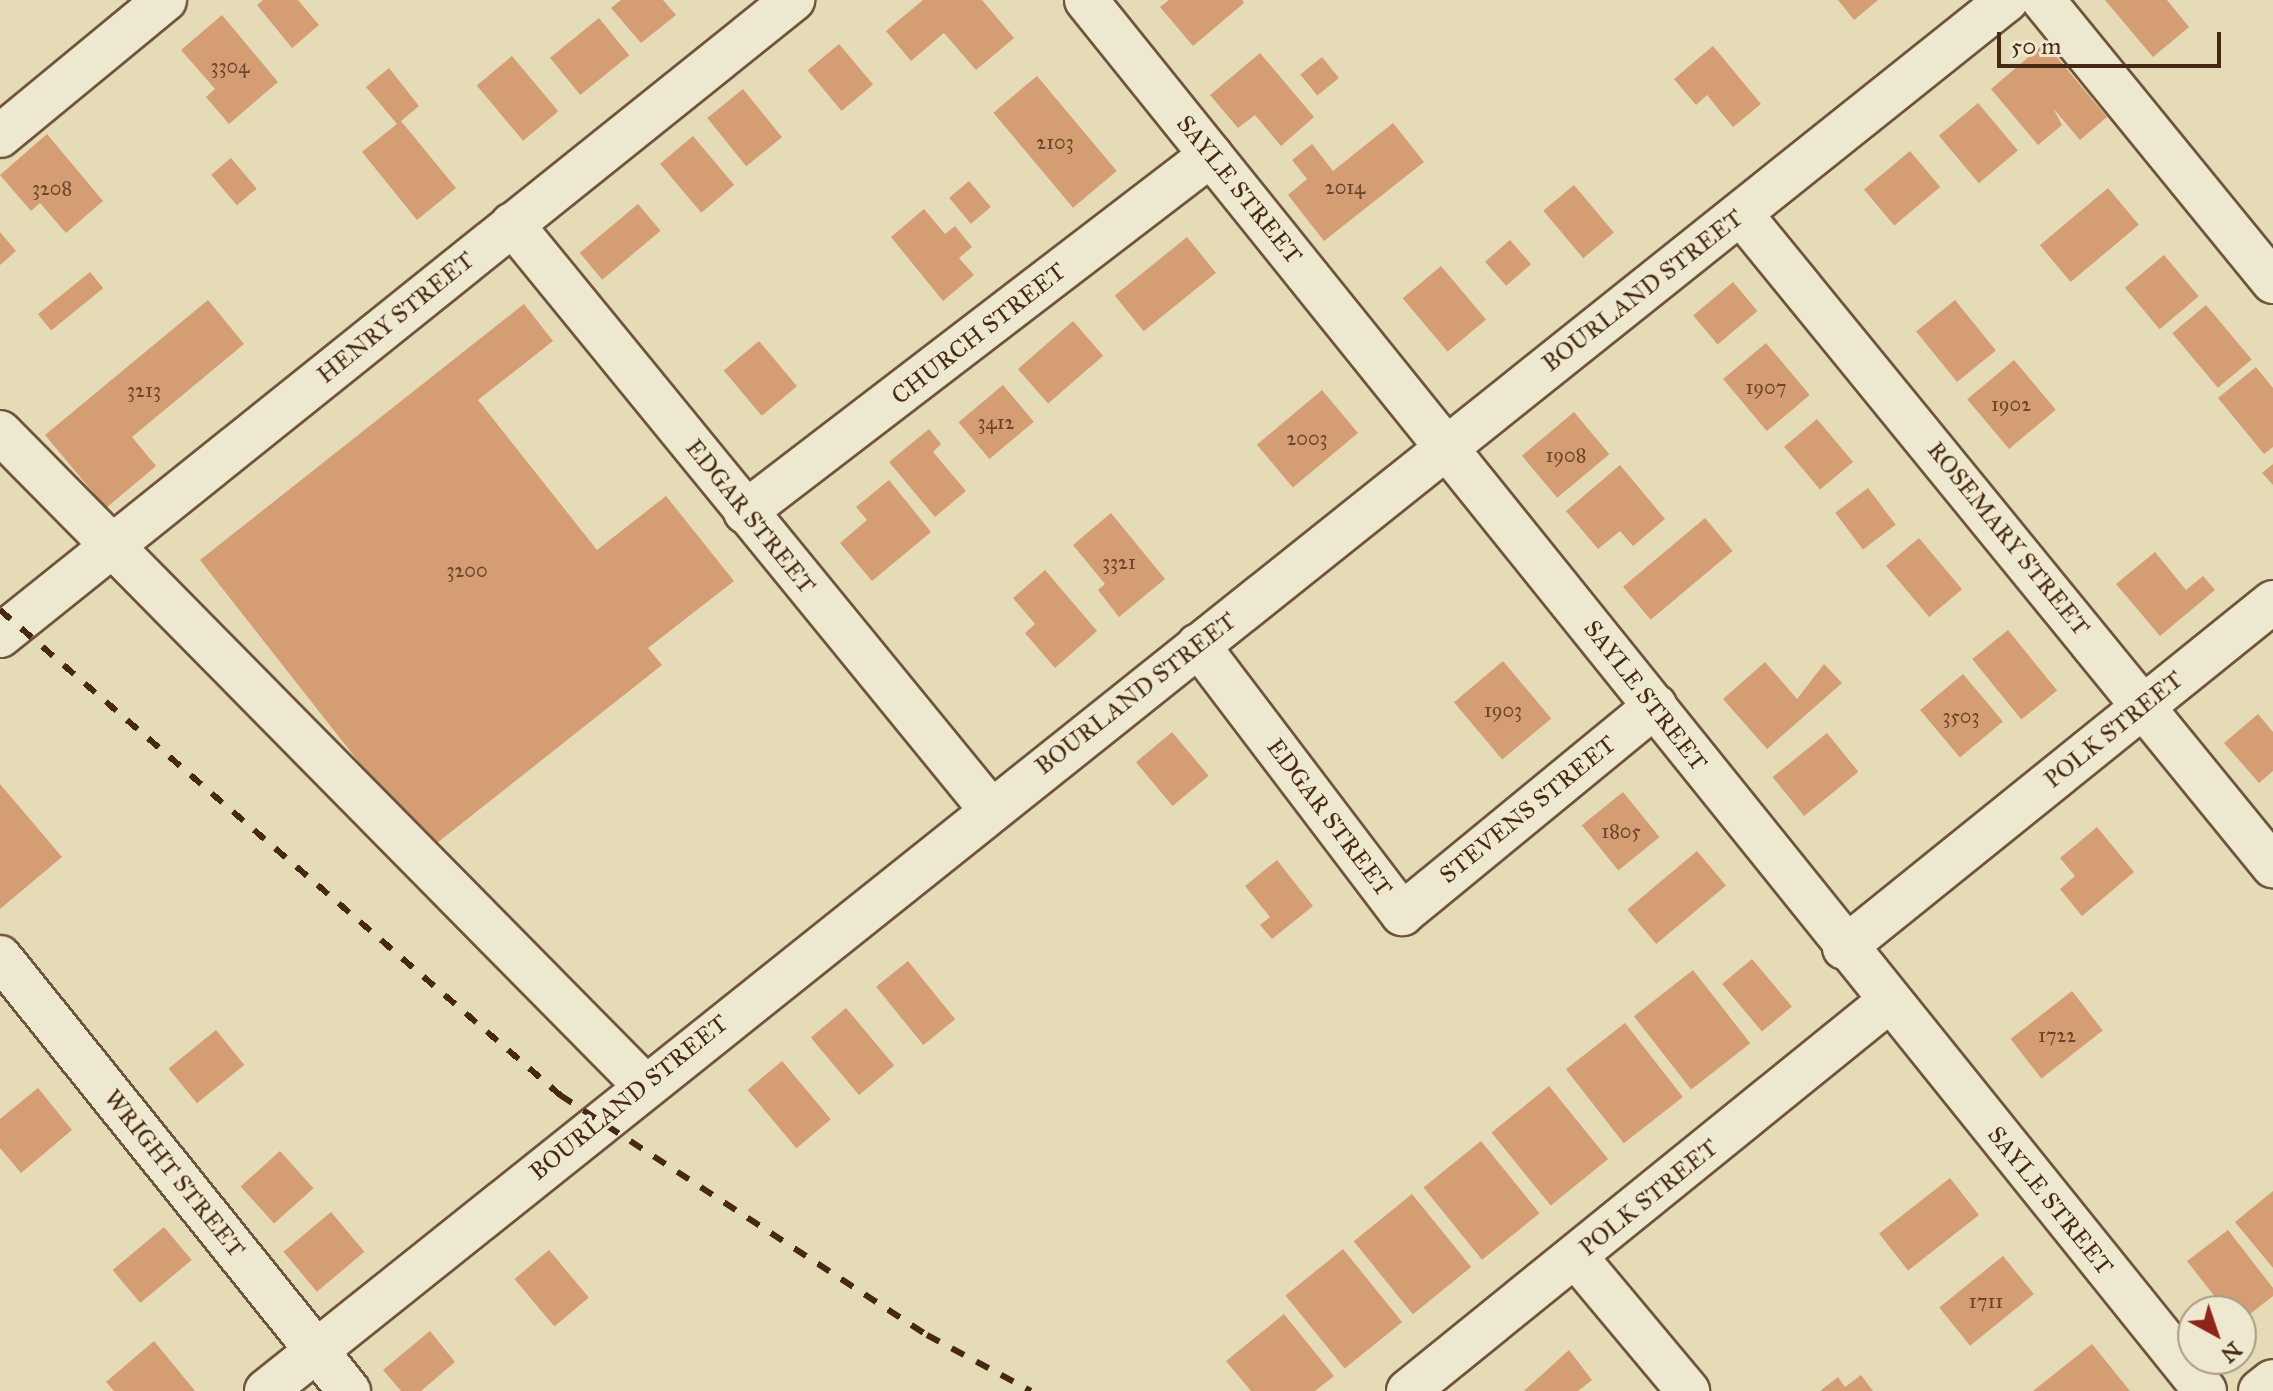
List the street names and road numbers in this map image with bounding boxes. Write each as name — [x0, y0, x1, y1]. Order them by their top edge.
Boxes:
street label: SAYLE STREET — [1170, 110, 1308, 270]
street label: BOURLAND STREET — [1537, 204, 1749, 378]
street label: HENRY STREET — [312, 246, 480, 390]
street label: CHURCH STREET — [886, 257, 1072, 411]
street label: EDGAR STREET — [679, 434, 821, 600]
street label: ROSEMARY STREET — [1921, 436, 2095, 642]
street label: BOURLAND STREET — [1030, 607, 1242, 781]
street label: SAYLE STREET — [1577, 615, 1713, 777]
street label: POLK STREET — [2039, 665, 2189, 795]
street label: STEVENS STREET — [1434, 730, 1622, 890]
street label: EDGAR STREET — [1260, 734, 1398, 902]
street label: BOURLAND STREET — [524, 1009, 734, 1187]
street label: WRIGHT STREET — [98, 1084, 250, 1264]
street label: SAYLE STREET — [1981, 1121, 2119, 1281]
street label: POLK STREET — [1574, 1133, 1724, 1263]

